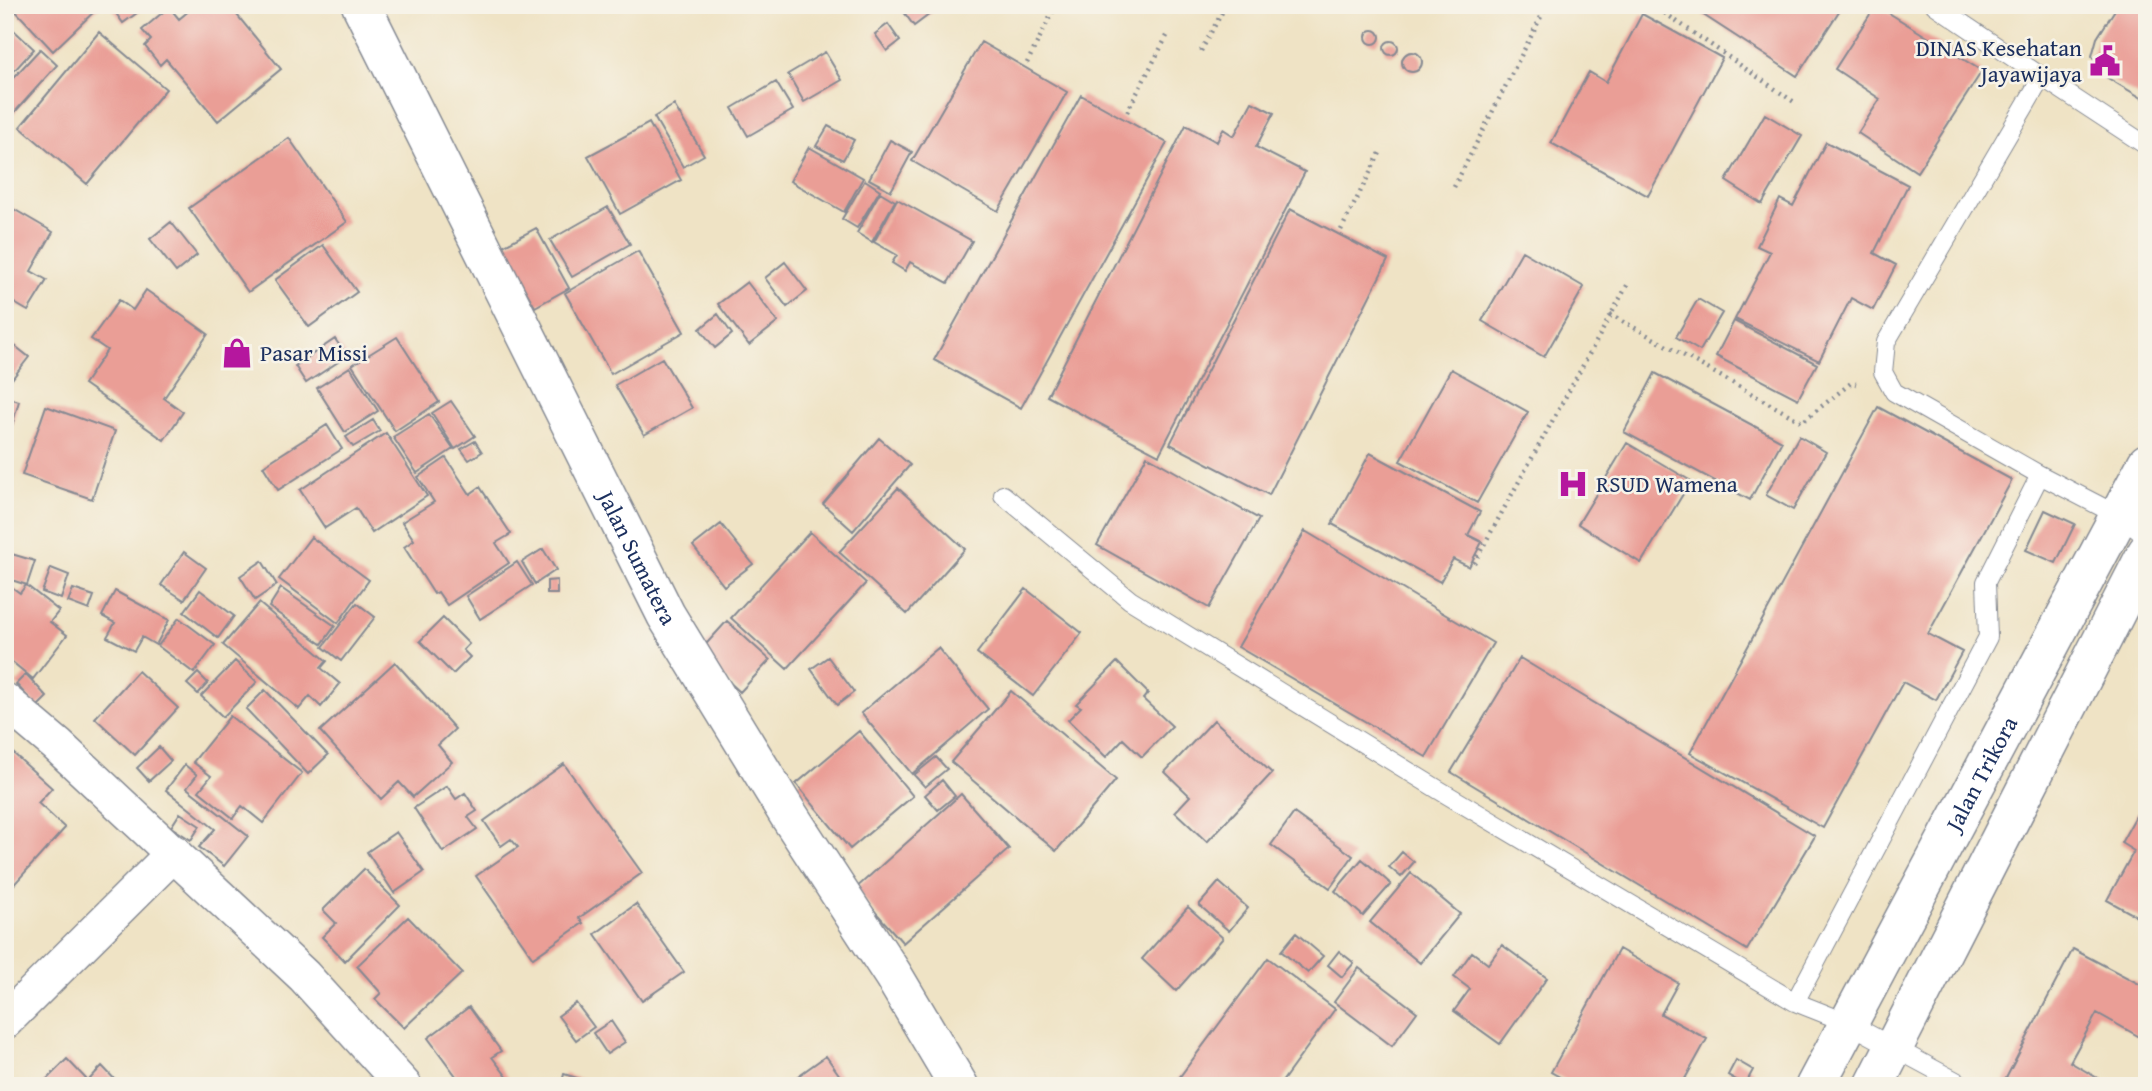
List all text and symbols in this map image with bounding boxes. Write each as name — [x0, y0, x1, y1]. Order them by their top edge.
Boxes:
place label: DINAS Kesehatan Jayawijaya — [1916, 31, 2082, 90]
public building icon: DINAS Kesehatan Jayawijaya — [2088, 44, 2122, 78]
shop icon: Pasar Missi — [220, 336, 254, 370]
place label: Pasar Missi — [260, 336, 368, 369]
hospital icon: RSUD Wamena — [1556, 467, 1590, 501]
place label: RSUD Wamena — [1596, 467, 1738, 500]
street label: Jalan Sumatera — [589, 482, 685, 631]
street label: Jalan Trikora — [1936, 710, 2025, 839]

